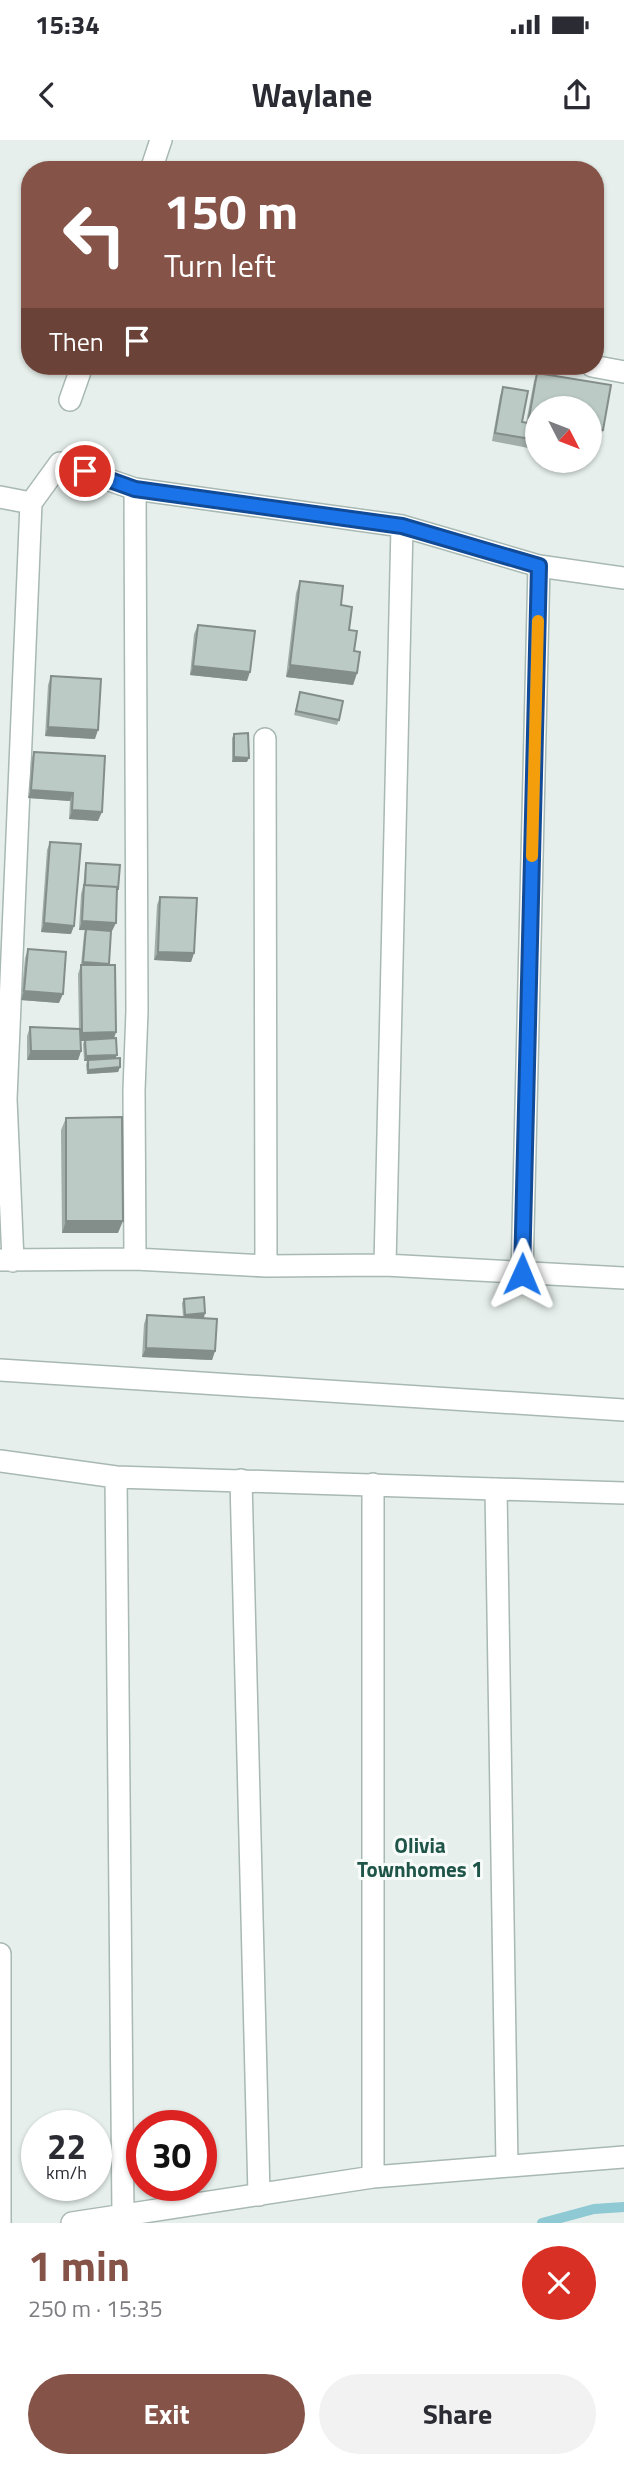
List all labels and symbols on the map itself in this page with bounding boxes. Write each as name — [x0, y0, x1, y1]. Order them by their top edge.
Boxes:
north arrow — [525, 396, 602, 472]
pin — [55, 441, 115, 501]
position arrow — [485, 1237, 559, 1311]
district label: Olivia Townhomes 1 — [357, 1829, 483, 1885]
speed limit sign: 30 — [126, 2110, 217, 2201]

